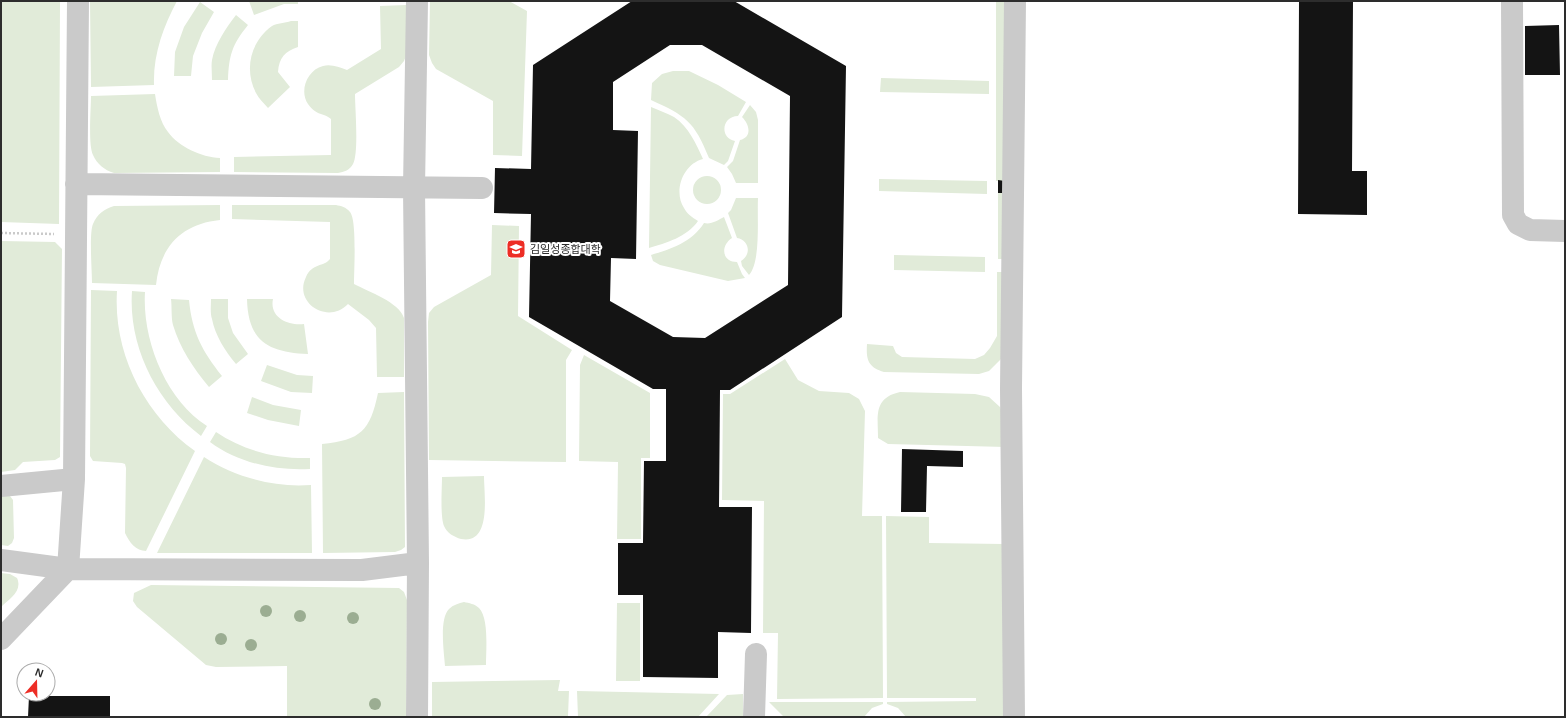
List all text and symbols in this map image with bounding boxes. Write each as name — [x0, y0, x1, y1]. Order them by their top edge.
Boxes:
school or university icon: 김일성종합대학 — [505, 238, 527, 260]
place label: 김일성종합대학 — [530, 243, 601, 255]
north arrow — [16, 662, 56, 702]
text: N — [34, 666, 45, 680]

